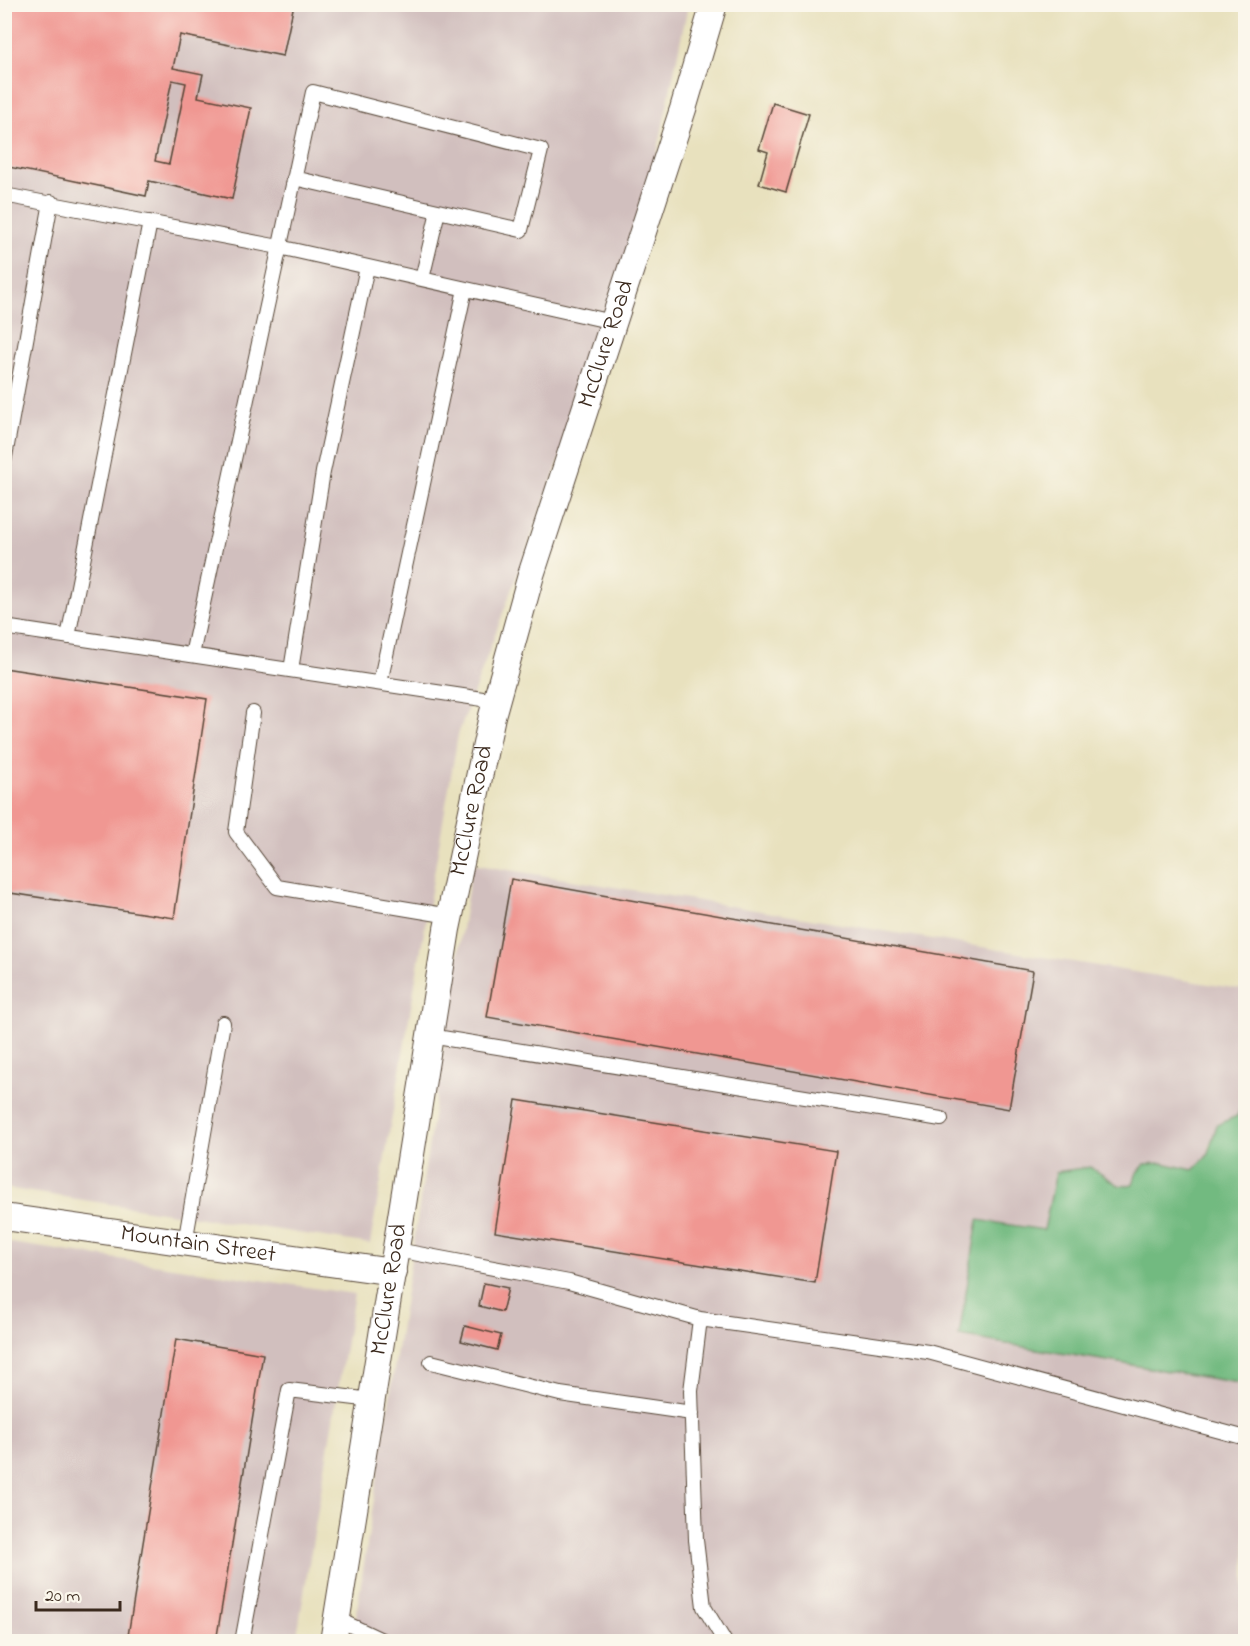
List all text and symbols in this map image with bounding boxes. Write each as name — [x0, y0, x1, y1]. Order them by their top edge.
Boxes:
street label: McClure Road — [569, 275, 644, 412]
street label: McClure Road — [441, 742, 503, 879]
street label: Mountain Street — [118, 1216, 278, 1273]
street label: McClure Road — [362, 1221, 417, 1358]
scale bar — [36, 1574, 120, 1612]
text: 20 m — [45, 1584, 80, 1610]

